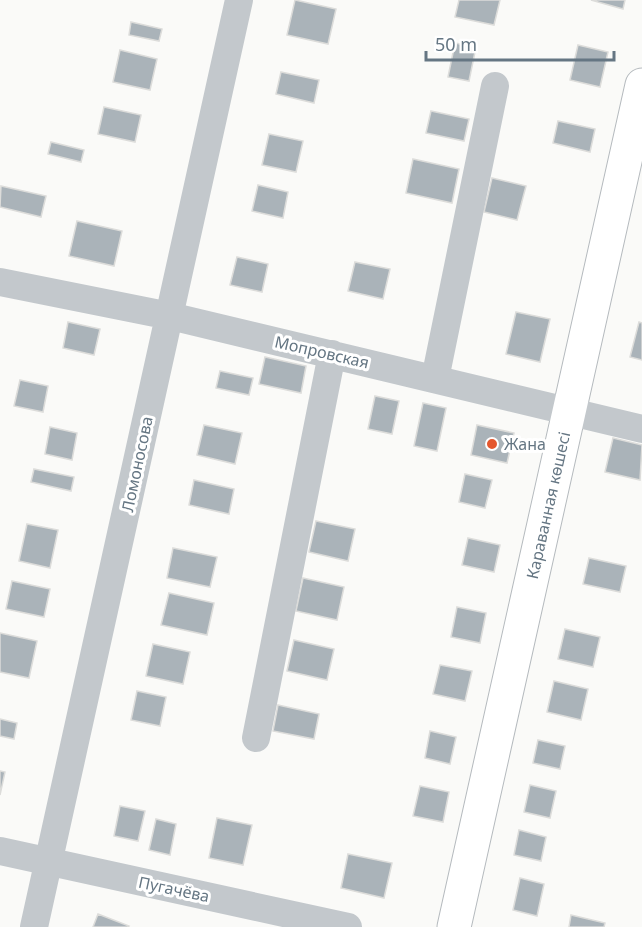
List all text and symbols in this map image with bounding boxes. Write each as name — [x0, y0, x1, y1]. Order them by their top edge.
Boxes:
scale bar — [426, 24, 614, 62]
text: 50 m — [435, 32, 477, 56]
street label: Мопровская — [273, 330, 371, 374]
street label: Ломоносова — [116, 414, 158, 514]
street label: Караванная көшесі — [521, 430, 575, 581]
place label: Жана — [504, 433, 546, 455]
marker: Жана — [485, 437, 499, 451]
street label: Пугачёва — [137, 871, 211, 907]

